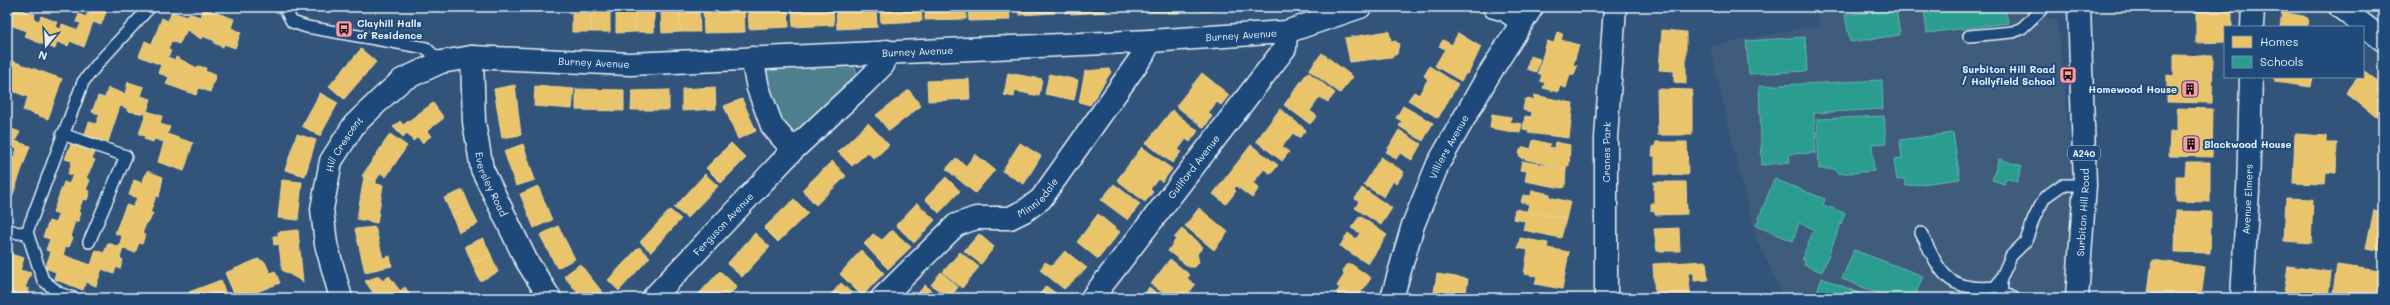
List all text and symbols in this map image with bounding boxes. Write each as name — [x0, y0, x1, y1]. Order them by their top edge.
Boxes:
place label: Clayhill Halls of Residence — [357, 16, 422, 42]
bus stop icon: Clayhill Halls of Residence — [334, 19, 354, 39]
north arrow — [26, 26, 66, 66]
street label: Burney Avenue — [1205, 26, 1277, 44]
legend — [2224, 26, 2364, 78]
text: Homes — [2260, 33, 2299, 49]
street label: Burney Avenue — [882, 43, 954, 60]
text: N — [36, 48, 49, 64]
text: Schools — [2260, 53, 2304, 69]
street label: Burney Avenue — [558, 54, 630, 71]
place label: Surbiton Hill Road / Hollyfield School — [1961, 62, 2056, 88]
bus stop icon: Surbiton Hill Road / Hollyfield School — [2058, 65, 2078, 85]
building icon: Homewood House — [2180, 79, 2200, 99]
place label: Homewood House — [2088, 82, 2177, 96]
street label: Villiers Avenue — [1426, 112, 1472, 181]
street label: Hill Crescent — [322, 113, 366, 173]
street label: Cranes Park — [1599, 121, 1614, 182]
street label: Guilford Avenue — [1164, 132, 1223, 202]
building icon: Blackwood House — [2181, 134, 2201, 154]
place label: Blackwood House — [2204, 137, 2292, 151]
road number: A240 — [2068, 146, 2100, 160]
street label: Eversley Road — [472, 151, 511, 219]
street label: Avenue Elmers — [2239, 164, 2256, 235]
street label: Surbiton Hill Road — [2073, 168, 2092, 257]
street label: Minniedale — [1014, 175, 1061, 220]
street label: Ferguson Avenue — [690, 189, 756, 259]

